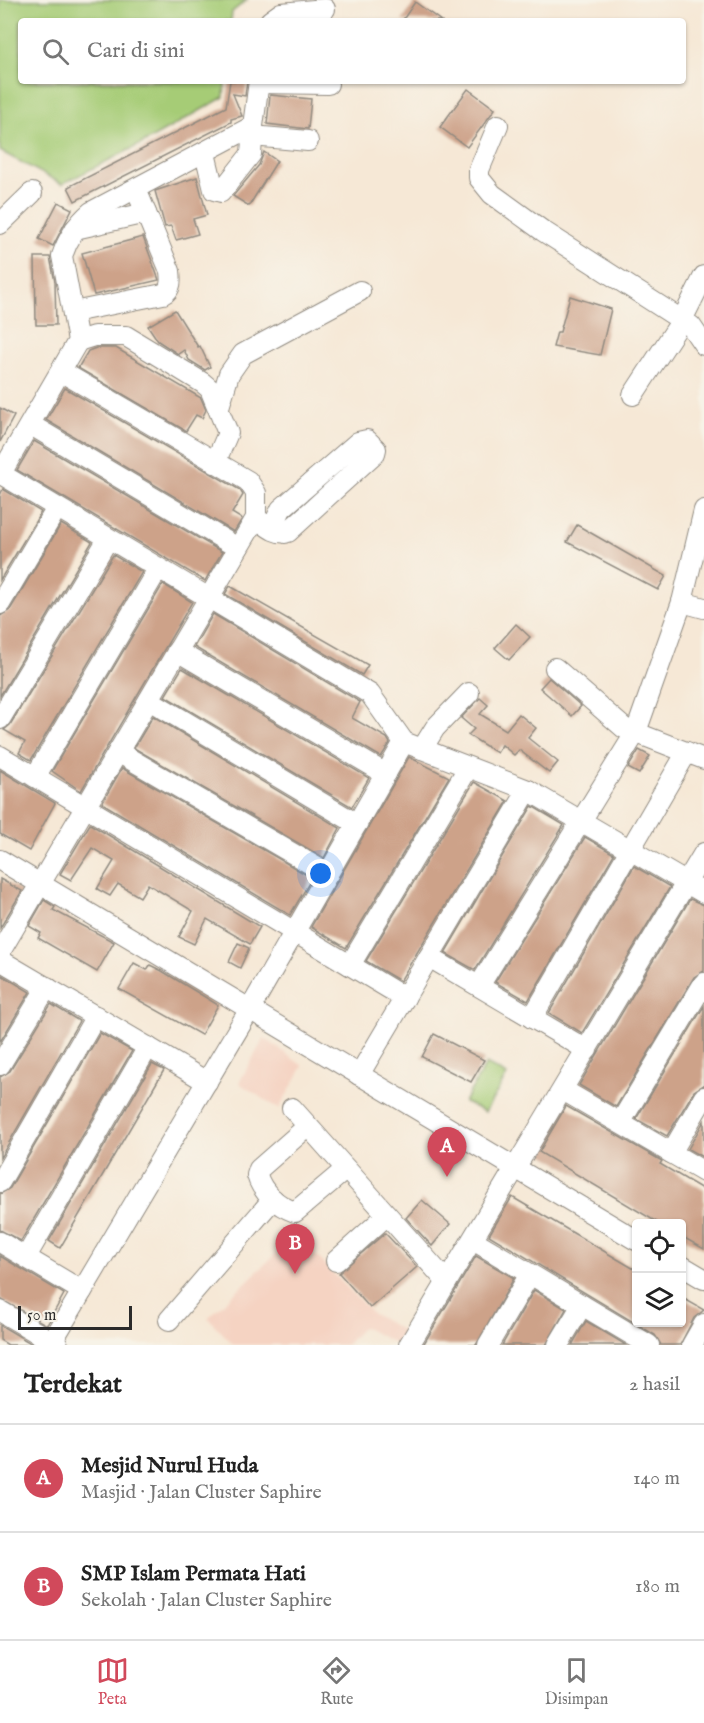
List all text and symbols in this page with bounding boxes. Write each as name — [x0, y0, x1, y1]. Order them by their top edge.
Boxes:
search box — [18, 18, 686, 84]
icon: search — [39, 35, 72, 68]
text: Cari di sini — [87, 37, 185, 65]
your location — [306, 859, 335, 888]
pin: A — [428, 1128, 466, 1177]
map controls — [632, 1219, 686, 1327]
button: locate — [632, 1219, 686, 1273]
pin: B — [276, 1224, 314, 1274]
button: layers — [632, 1273, 686, 1327]
scale bar — [18, 1303, 132, 1330]
text: 50 m — [27, 1306, 56, 1326]
text: Terdekat — [24, 1368, 122, 1401]
text: 2 hasil — [629, 1372, 680, 1397]
text: Mesjid Nurul Huda — [81, 1452, 258, 1480]
text: A — [37, 1466, 50, 1491]
text: 140 m — [633, 1466, 680, 1491]
text: Masjid · Jalan Cluster Saphire — [81, 1480, 322, 1505]
text: SMP Islam Permata Hati — [81, 1560, 306, 1588]
text: B — [37, 1574, 50, 1599]
text: 180 m — [635, 1574, 680, 1599]
text: Sekolah · Jalan Cluster Saphire — [81, 1588, 332, 1613]
tab: Peta — [96, 1654, 129, 1710]
tab: Rute — [320, 1654, 353, 1710]
tab: Disimpan — [545, 1654, 608, 1710]

